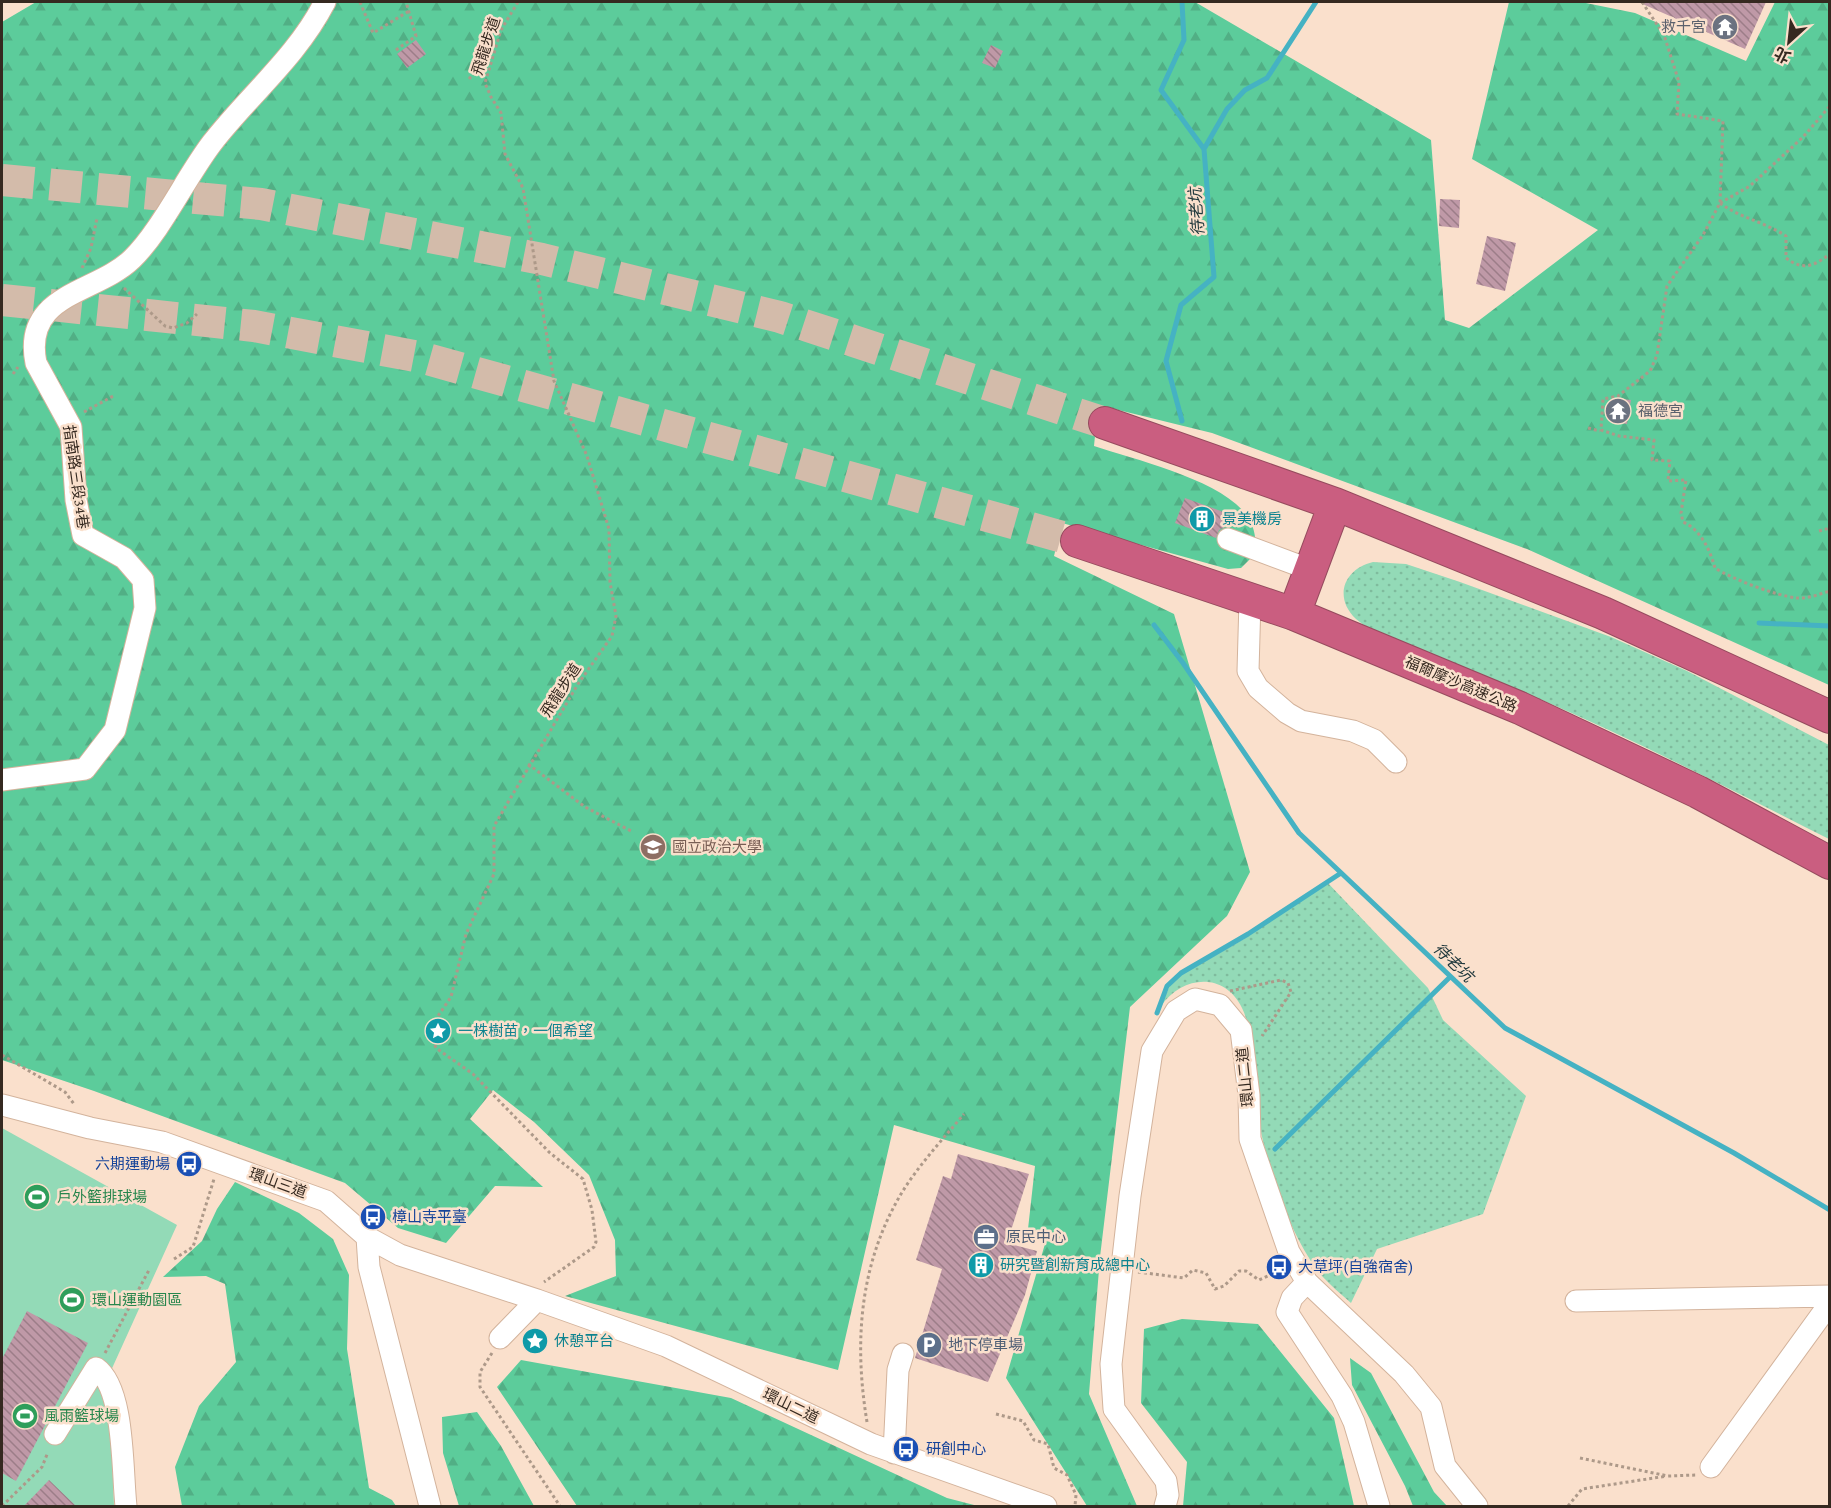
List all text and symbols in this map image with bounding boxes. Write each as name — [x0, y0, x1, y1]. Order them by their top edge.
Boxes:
temple icon: 救千宮 — [1710, 12, 1740, 42]
north arrow — [1759, 12, 1819, 72]
street label: 飛龍步道 — [468, 15, 503, 77]
place label: 救千宮 — [1661, 19, 1706, 35]
text: 北 — [1771, 44, 1793, 66]
water label: 待老坑 — [1186, 185, 1207, 237]
temple icon: 福德宮 — [1603, 396, 1633, 426]
place label: 福德宮 — [1638, 402, 1683, 419]
street label: 指南路三段34巷 — [61, 424, 91, 530]
building icon: 景美機房 — [1187, 504, 1217, 534]
place label: 景美機房 — [1222, 511, 1282, 527]
street label: 福爾摩沙高速公路 — [1403, 652, 1520, 715]
street label: 飛龍步道 — [537, 660, 584, 720]
school or university icon: 國立政治大學 — [638, 832, 668, 862]
place label: 國立政治大學 — [672, 839, 762, 855]
water label: 待老坑 — [1430, 940, 1478, 987]
place icon: 一株樹苗，一個希望 — [423, 1016, 453, 1046]
place label: 一株樹苗，一個希望 — [458, 1022, 593, 1039]
street label: 環山二道 — [1234, 1046, 1256, 1108]
bus stop icon: 六期運動場 — [174, 1149, 204, 1179]
place label: 六期運動場 — [95, 1156, 170, 1172]
street label: 環山三道 — [247, 1165, 309, 1201]
sports icon: 戶外籃排球場 — [22, 1182, 52, 1212]
place label: 戶外籃排球場 — [57, 1189, 147, 1205]
bus stop icon: 樟山寺平臺 — [358, 1202, 388, 1232]
place label: 樟山寺平臺 — [392, 1208, 467, 1225]
office icon: 原民中心 — [971, 1222, 1001, 1252]
place label: 原民中心 — [1006, 1229, 1066, 1245]
building icon: 研究暨創新育成總中心 — [966, 1250, 996, 1280]
bus stop icon: 大草坪(自強宿舍) — [1264, 1252, 1294, 1282]
place label: 研究暨創新育成總中心 — [1000, 1257, 1150, 1273]
place label: 大草坪(自強宿舍) — [1298, 1259, 1414, 1276]
sports icon: 環山運動園區 — [57, 1285, 87, 1315]
place label: 環山運動園區 — [92, 1292, 182, 1308]
place icon: 休憩平台 — [520, 1326, 550, 1356]
parking icon: 地下停車場 — [914, 1330, 944, 1360]
place label: 休憩平台 — [554, 1332, 614, 1349]
place label: 地下停車場 — [948, 1337, 1023, 1353]
street label: 環山二道 — [761, 1386, 821, 1426]
sports icon: 風雨籃球場 — [10, 1401, 40, 1431]
place label: 風雨籃球場 — [44, 1408, 119, 1424]
bus stop icon: 研創中心 — [891, 1434, 921, 1464]
place label: 研創中心 — [926, 1441, 986, 1457]

